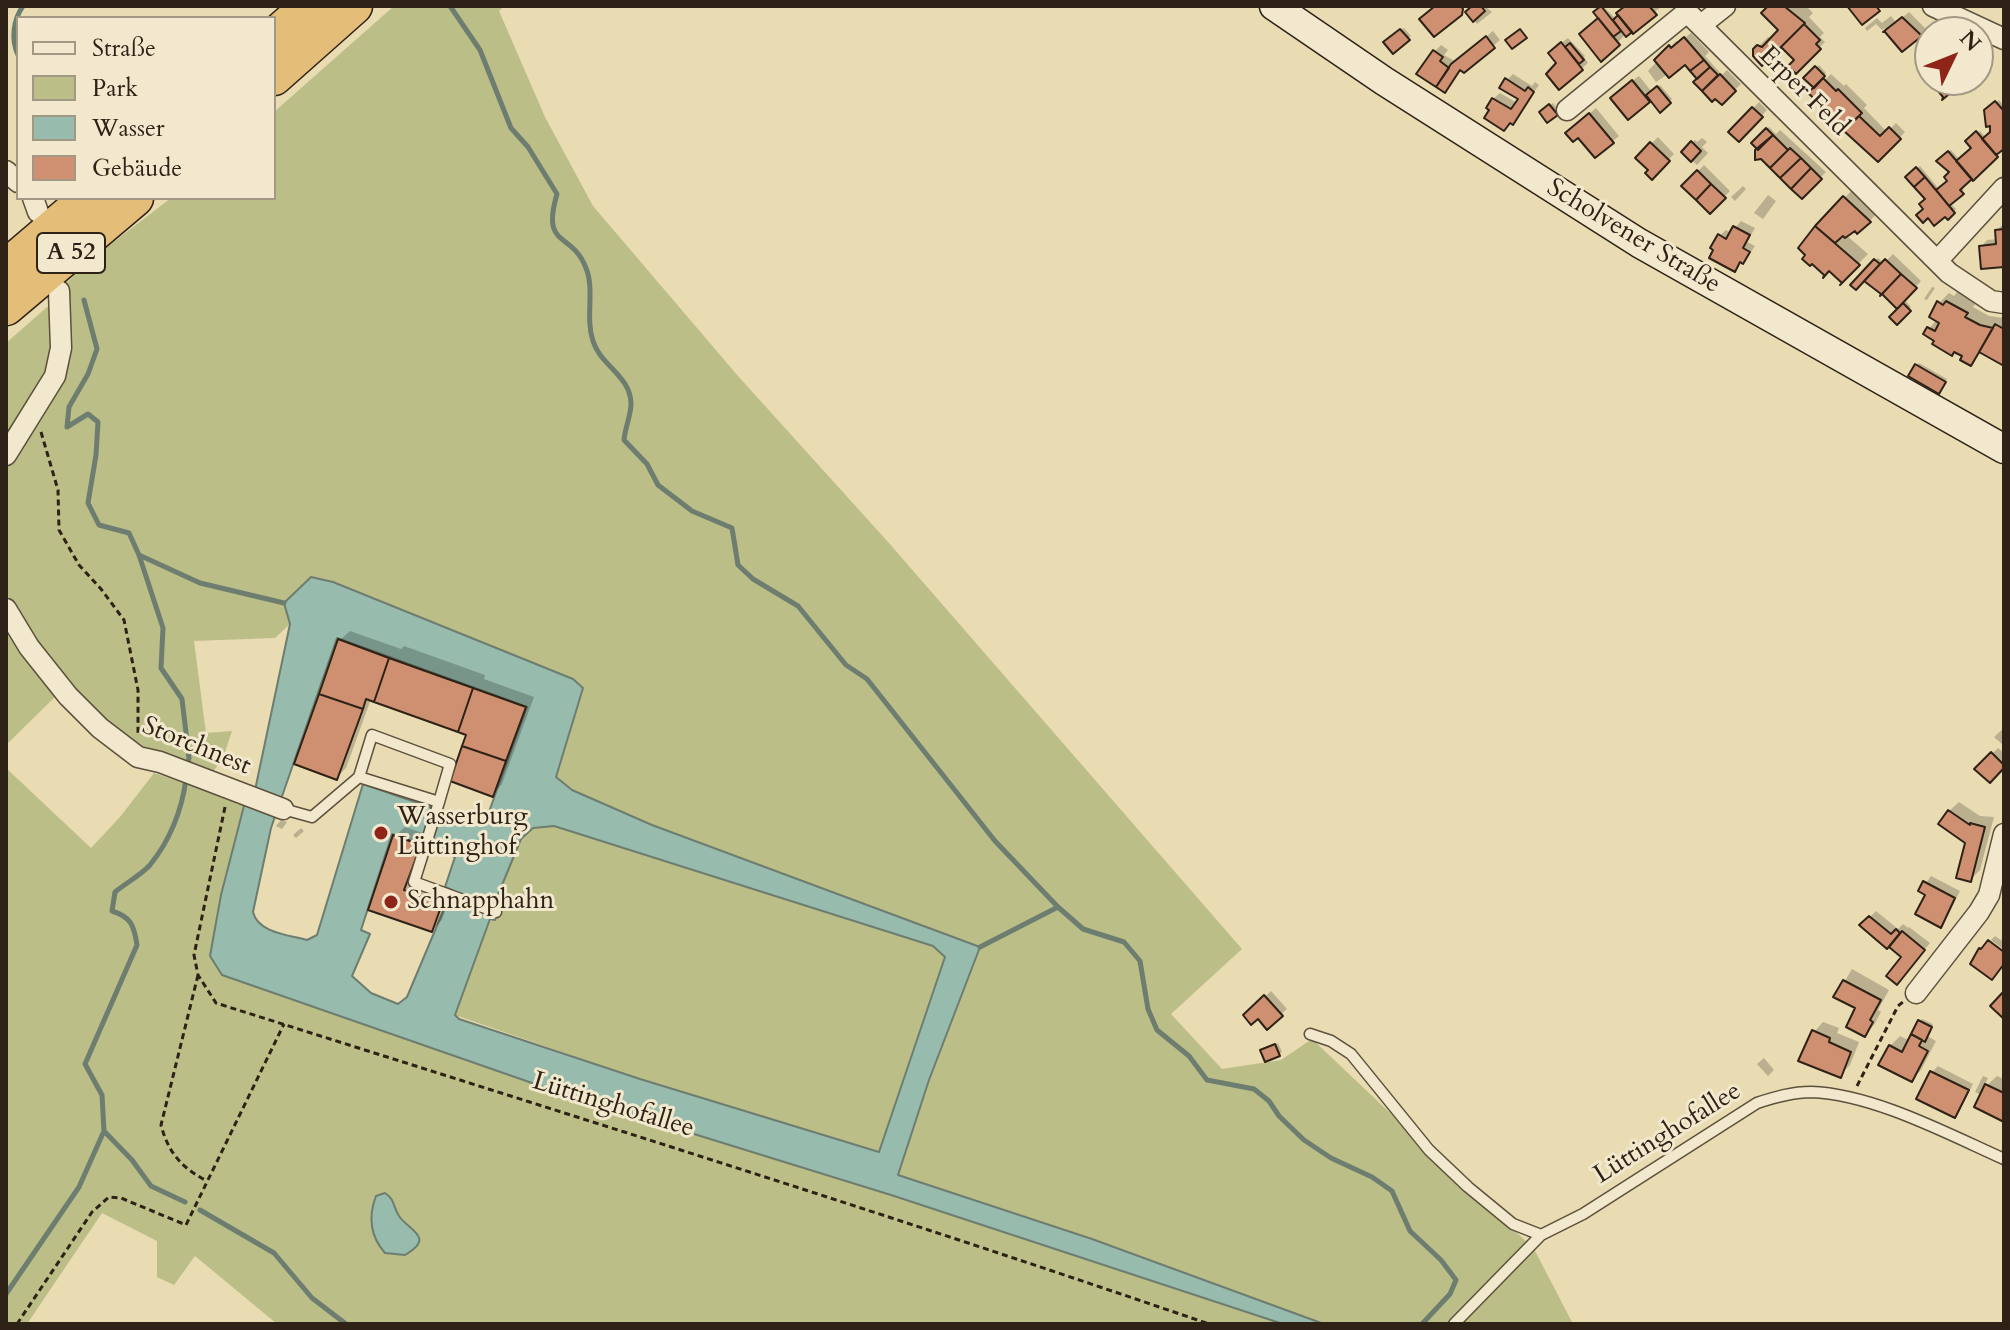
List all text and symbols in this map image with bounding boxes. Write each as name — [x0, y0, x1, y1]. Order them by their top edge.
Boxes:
legend — [16, 16, 276, 200]
north arrow — [1914, 16, 1994, 96]
text: N — [1953, 24, 1988, 58]
text: Straße — [92, 32, 156, 65]
street label: Erper Feld — [1751, 40, 1855, 144]
text: Park — [92, 72, 138, 105]
text: Wasser — [92, 112, 165, 145]
text: Gebäude — [92, 152, 182, 185]
street label: Scholvener Straße — [1540, 173, 1726, 301]
road number: A 52 — [37, 233, 105, 273]
street label: Storchnest — [137, 711, 255, 783]
place label: Wasserburg Lüttinghof — [397, 802, 528, 864]
marker: Wasserburg Lüttinghof — [372, 824, 390, 842]
place label: Schnapphahn — [407, 886, 554, 918]
marker: Schnapphahn — [382, 893, 400, 911]
street label: Lüttinghofallee — [528, 1067, 698, 1145]
street label: Lüttinghofallee — [1589, 1076, 1747, 1192]

